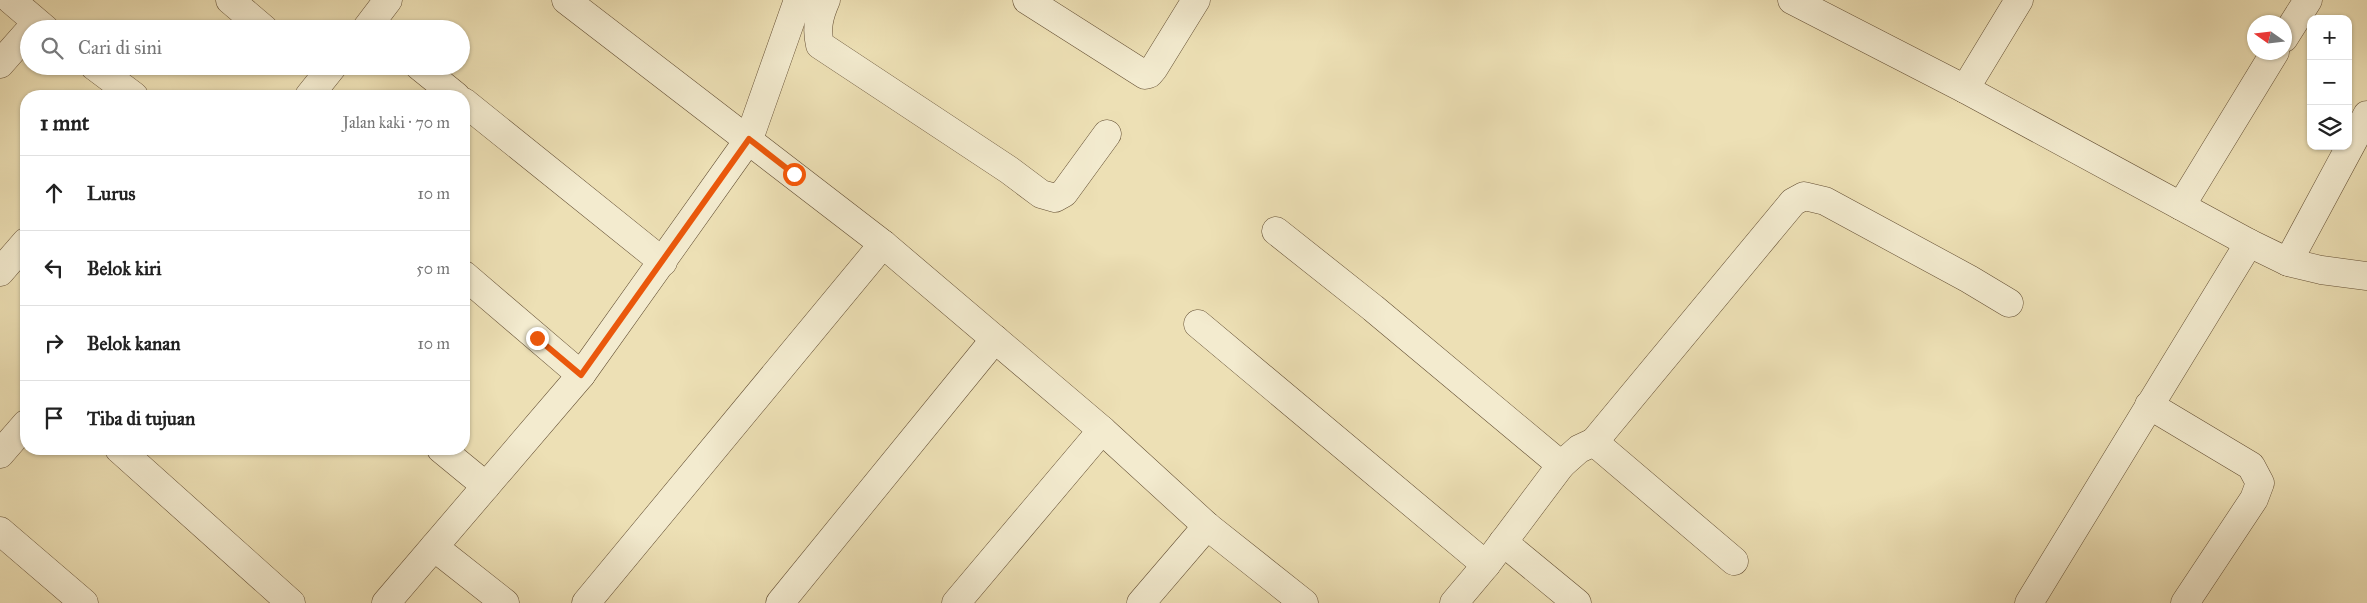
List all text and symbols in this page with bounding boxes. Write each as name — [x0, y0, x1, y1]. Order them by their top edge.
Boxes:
north arrow — [2247, 15, 2292, 60]
map controls — [2307, 15, 2352, 150]
button: + — [2307, 15, 2352, 60]
search box — [20, 20, 470, 75]
icon: search — [38, 34, 66, 62]
text: Cari di sini — [78, 36, 162, 59]
button: − — [2307, 60, 2352, 105]
button: layers — [2307, 105, 2352, 150]
text: 1 mnt — [40, 110, 89, 136]
text: Jalan kaki · 70 m — [343, 113, 450, 132]
route start — [783, 163, 806, 186]
icon: ahead — [40, 179, 68, 207]
text: Lurus — [87, 182, 135, 205]
text: 10 m — [418, 184, 450, 203]
icon: left — [40, 254, 68, 282]
text: Belok kiri — [87, 257, 161, 280]
text: 50 m — [416, 259, 450, 278]
route end — [526, 327, 549, 350]
icon: right — [40, 329, 68, 357]
text: Belok kanan — [87, 332, 181, 355]
text: 10 m — [418, 334, 450, 353]
icon: arrive — [40, 404, 68, 432]
text: Tiba di tujuan — [87, 407, 195, 430]

